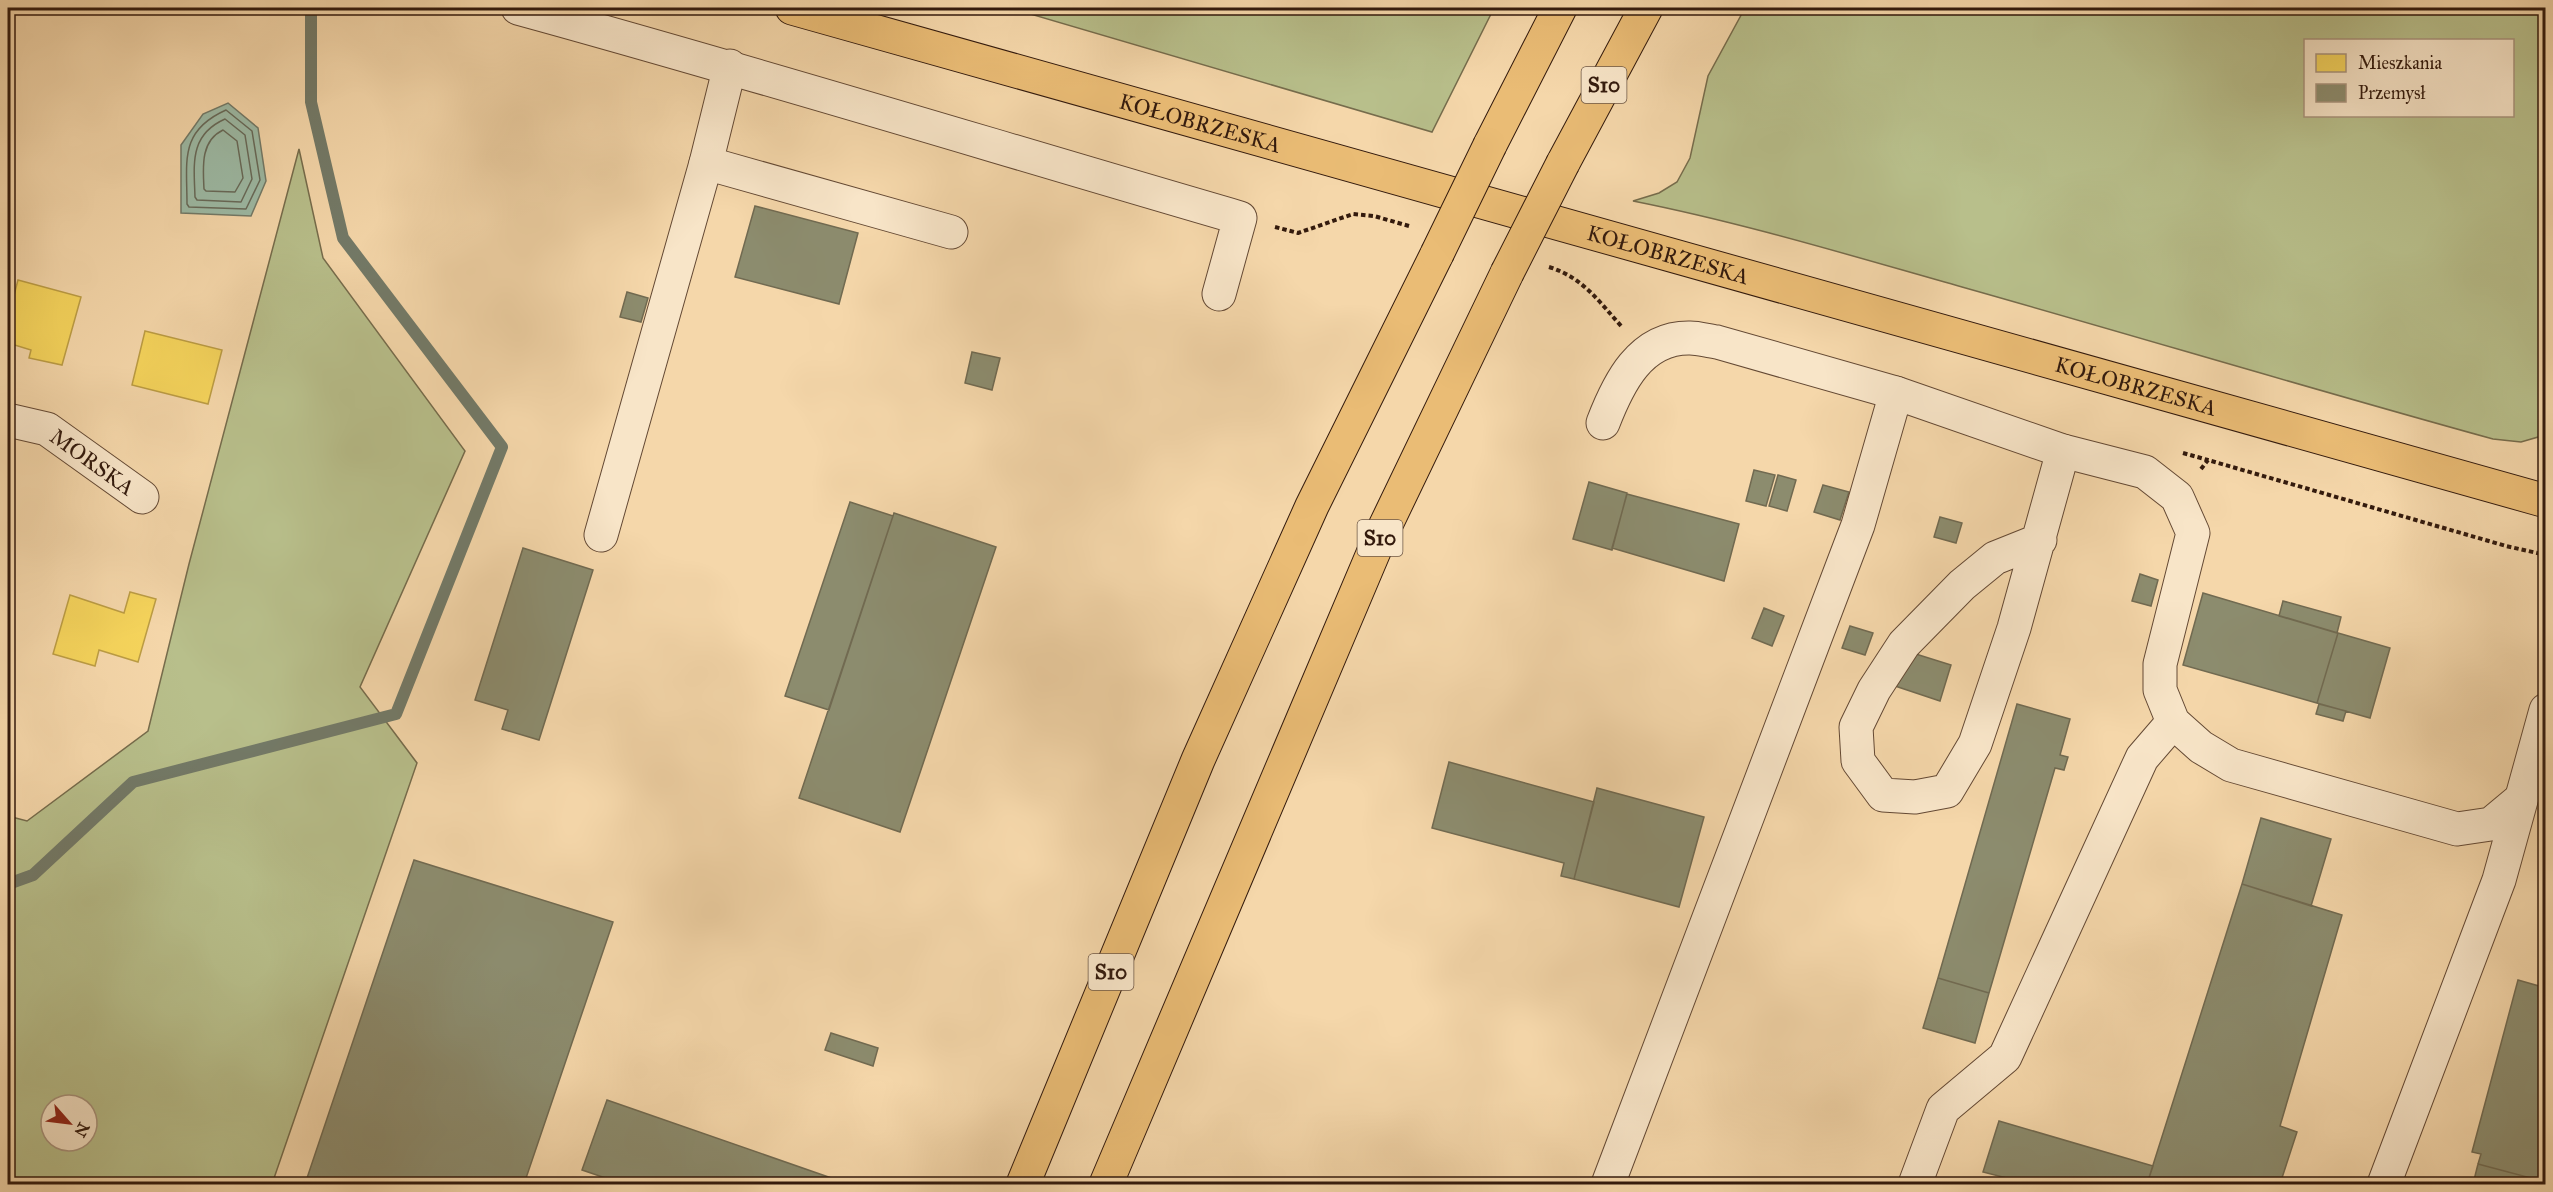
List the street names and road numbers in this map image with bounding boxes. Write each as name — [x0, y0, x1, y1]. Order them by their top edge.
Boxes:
road number: S10 — [1582, 67, 1626, 103]
street label: KOŁOBRZESKA — [1116, 88, 1284, 159]
street label: KOŁOBRZESKA — [1584, 219, 1752, 290]
street label: KOŁOBRZESKA — [2052, 351, 2220, 422]
street label: MORSKA — [45, 423, 140, 501]
road number: S10 — [1358, 520, 1402, 556]
road number: S10 — [1088, 954, 1134, 990]

